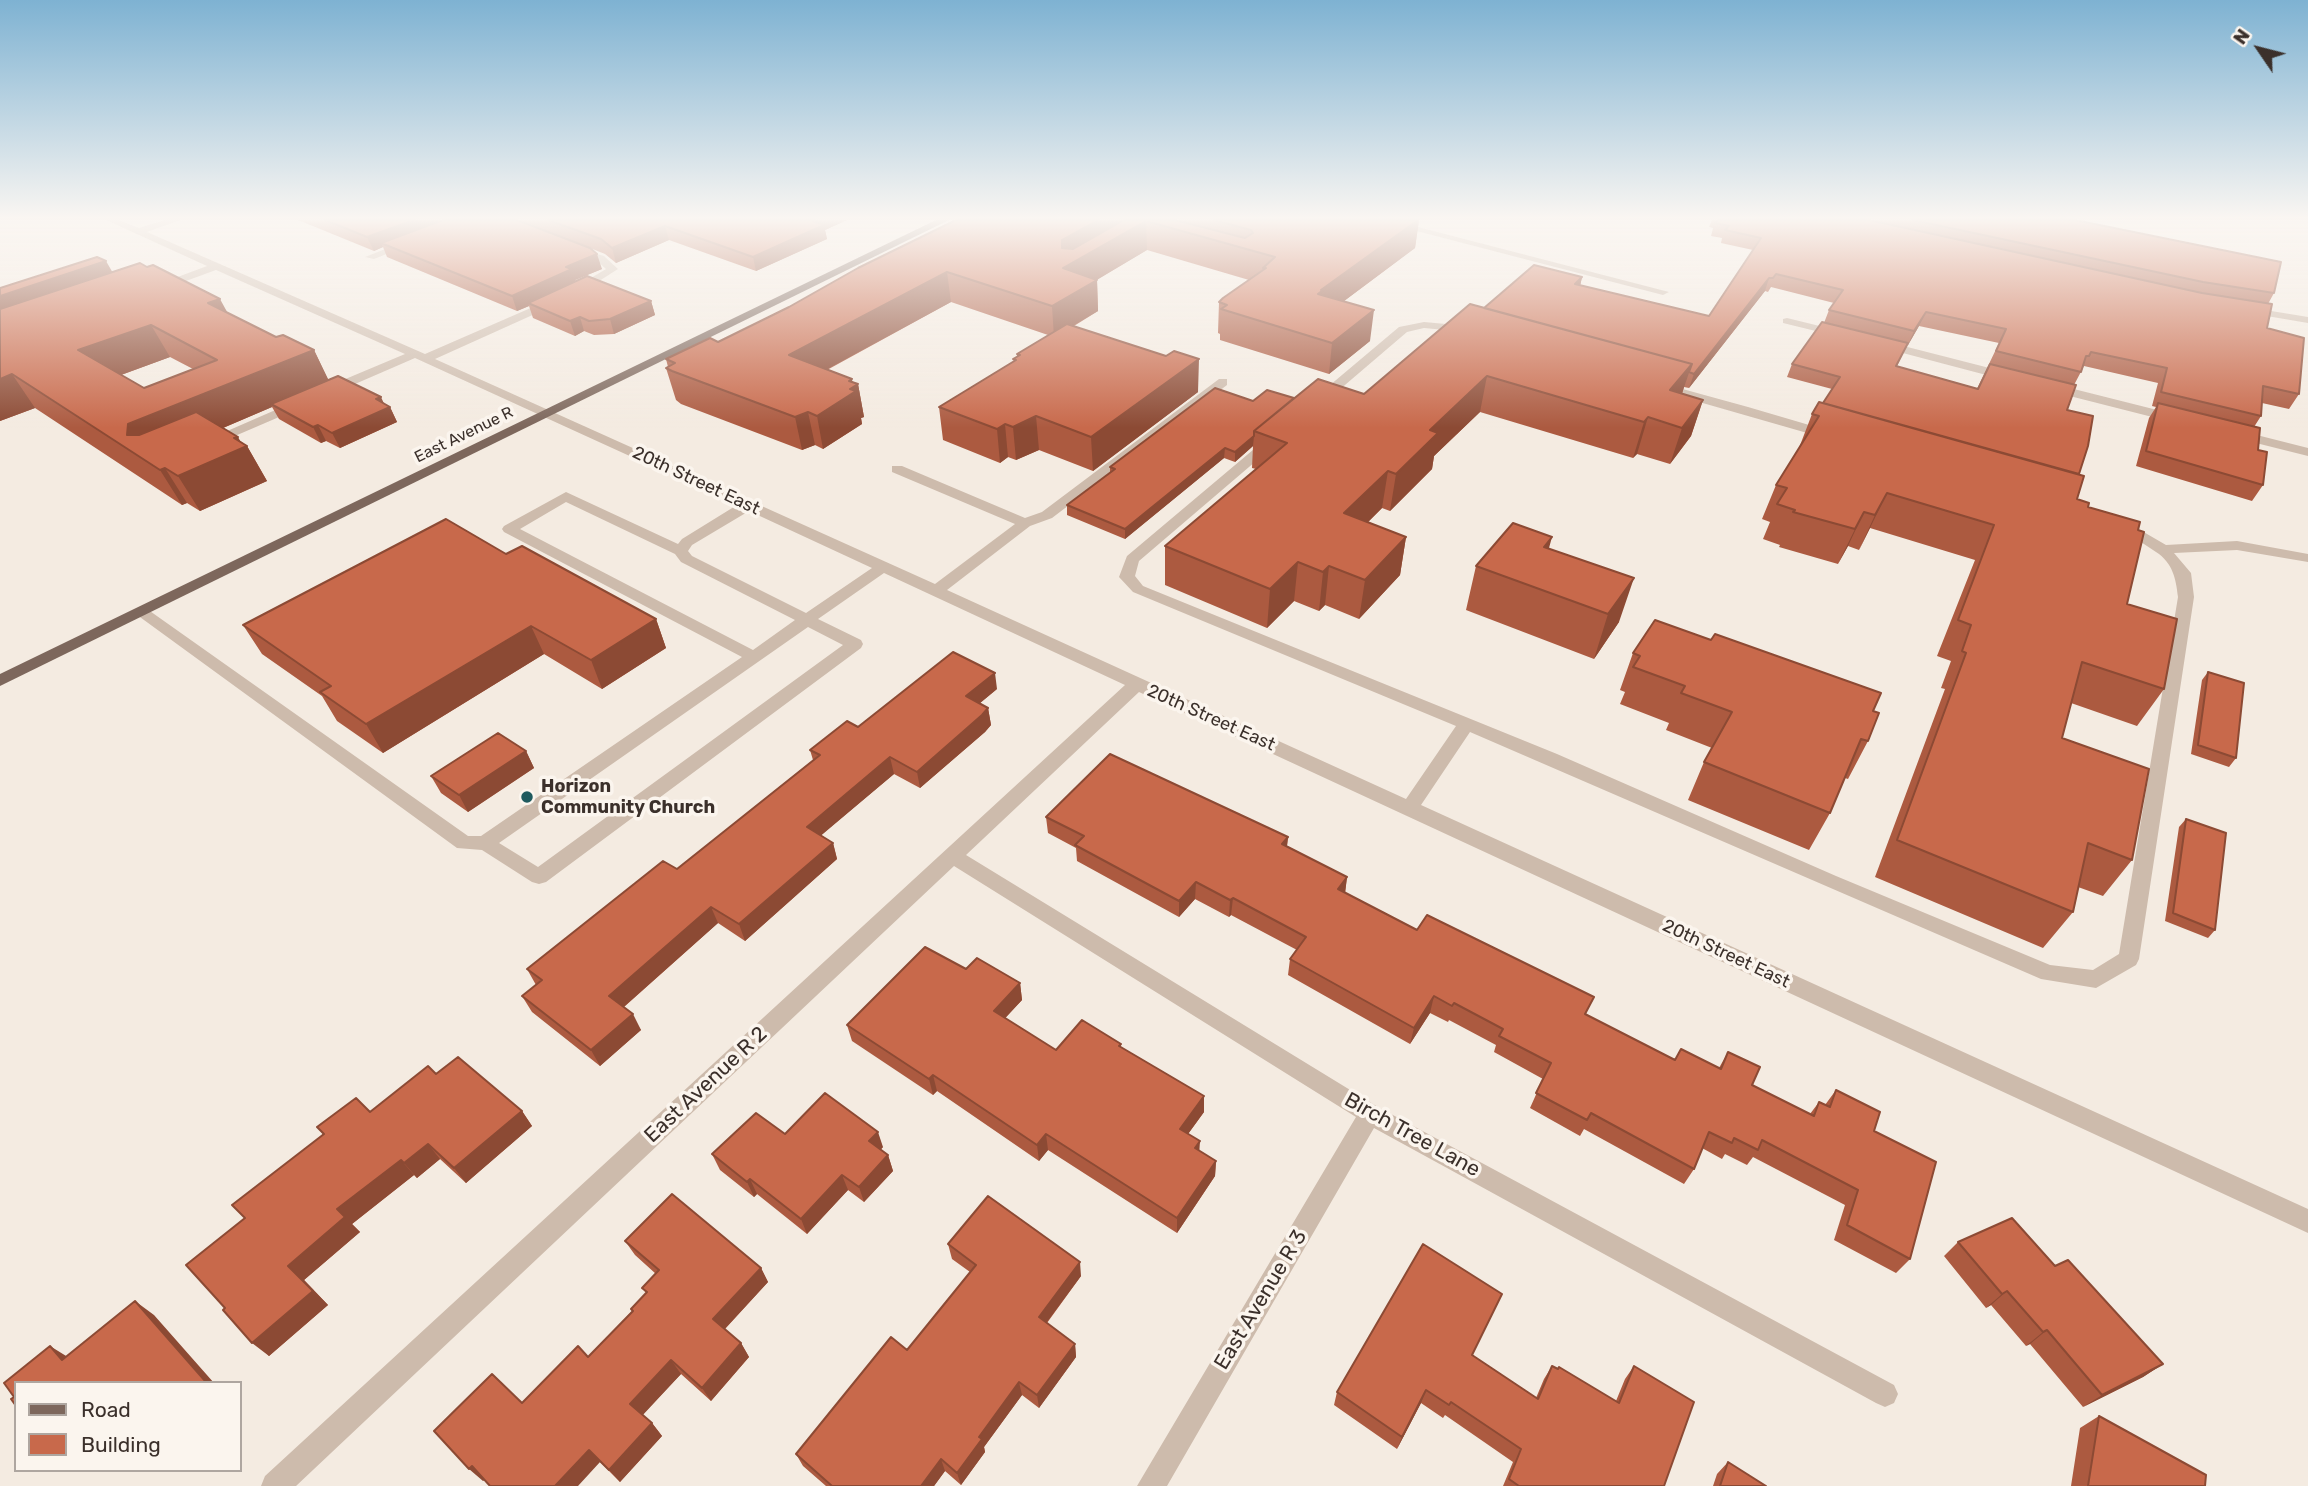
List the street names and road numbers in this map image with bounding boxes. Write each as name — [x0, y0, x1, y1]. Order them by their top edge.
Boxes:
street label: East Avenue R — [412, 403, 516, 467]
street label: 20th Street East — [629, 442, 763, 520]
street label: 20th Street East — [1144, 680, 1278, 756]
street label: 20th Street East — [1659, 915, 1793, 993]
street label: East Avenue R 2 — [640, 1022, 772, 1148]
street label: Birch Tree Lane — [1340, 1087, 1484, 1183]
street label: East Avenue R 3 — [1209, 1226, 1313, 1374]

